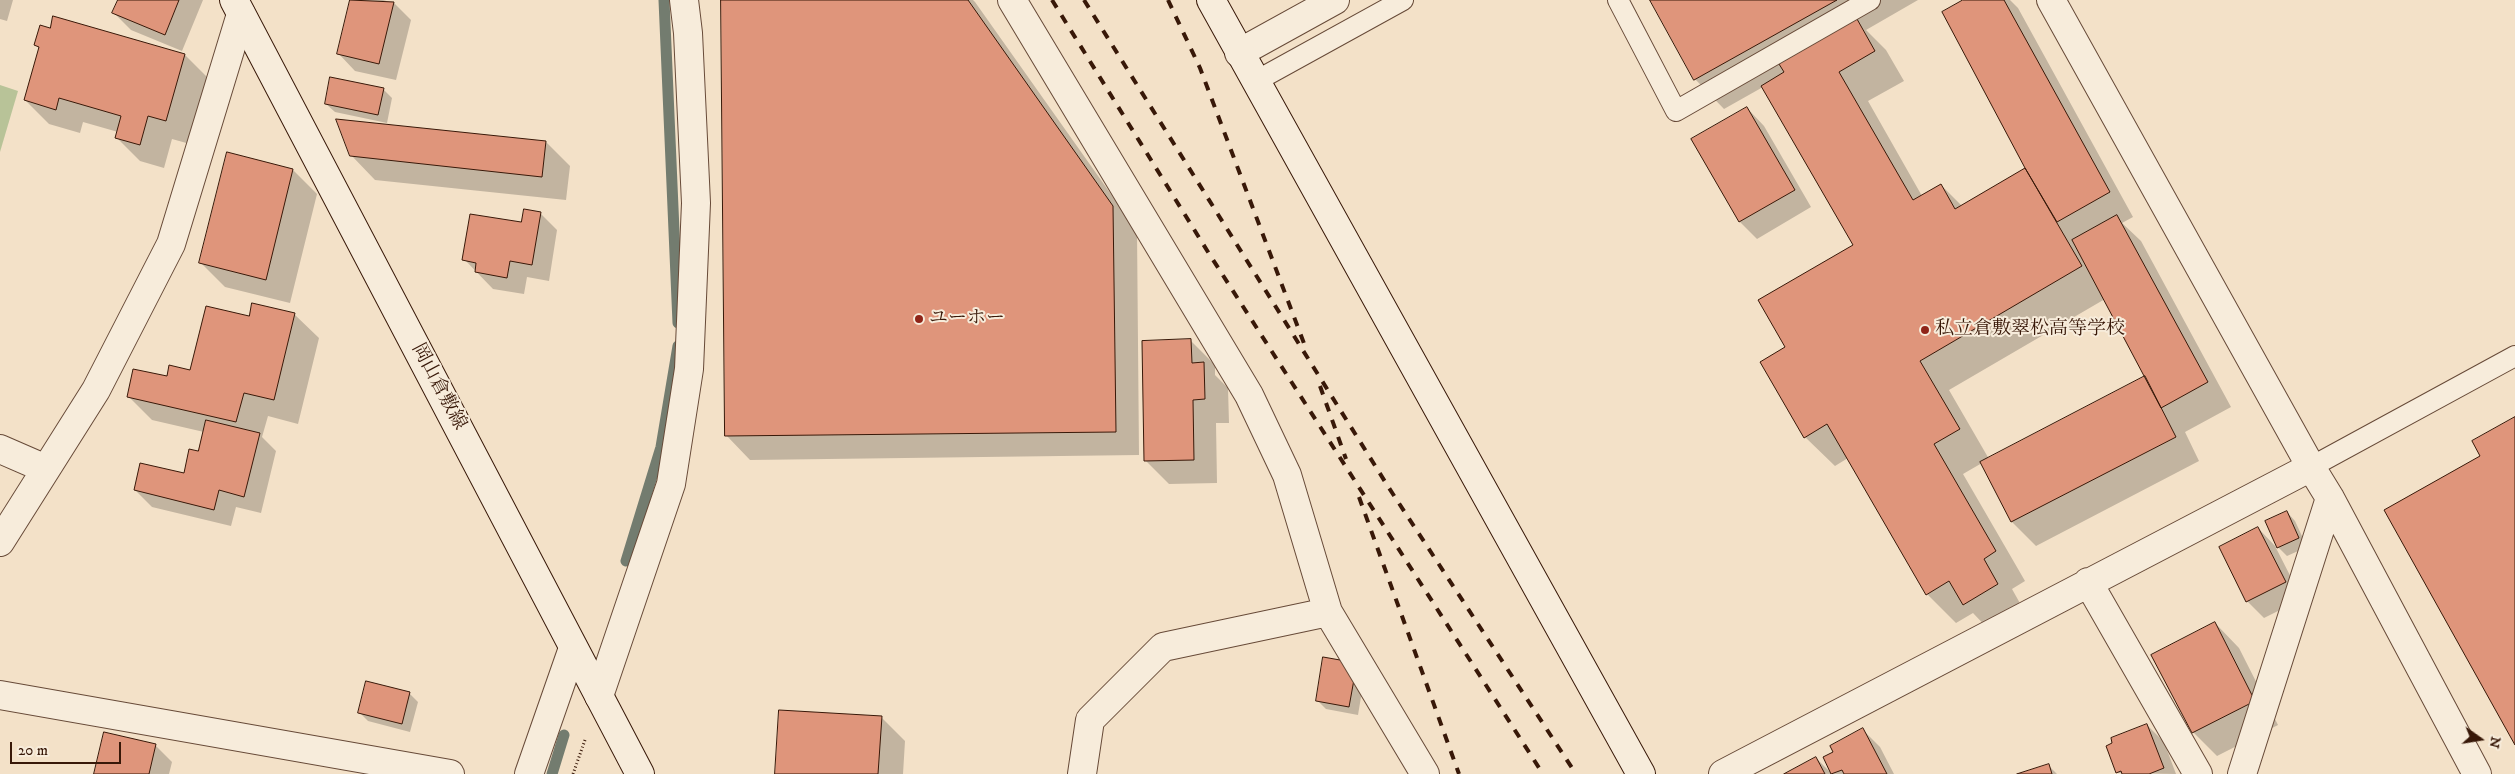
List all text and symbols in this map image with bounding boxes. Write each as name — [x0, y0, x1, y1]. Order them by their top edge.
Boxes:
place label: ユーホー — [929, 308, 1005, 330]
marker: ユーホー — [913, 313, 925, 325]
place label: 私立倉敷翠松高等学校 — [1935, 319, 2125, 341]
marker: 私立倉敷翠松高等学校 — [1919, 324, 1931, 336]
street label: 岡山倉敷線 — [406, 340, 470, 434]
north arrow — [2455, 714, 2505, 764]
scale bar — [12, 732, 124, 764]
text: N — [2485, 735, 2505, 750]
text: 20 m — [18, 741, 48, 760]

